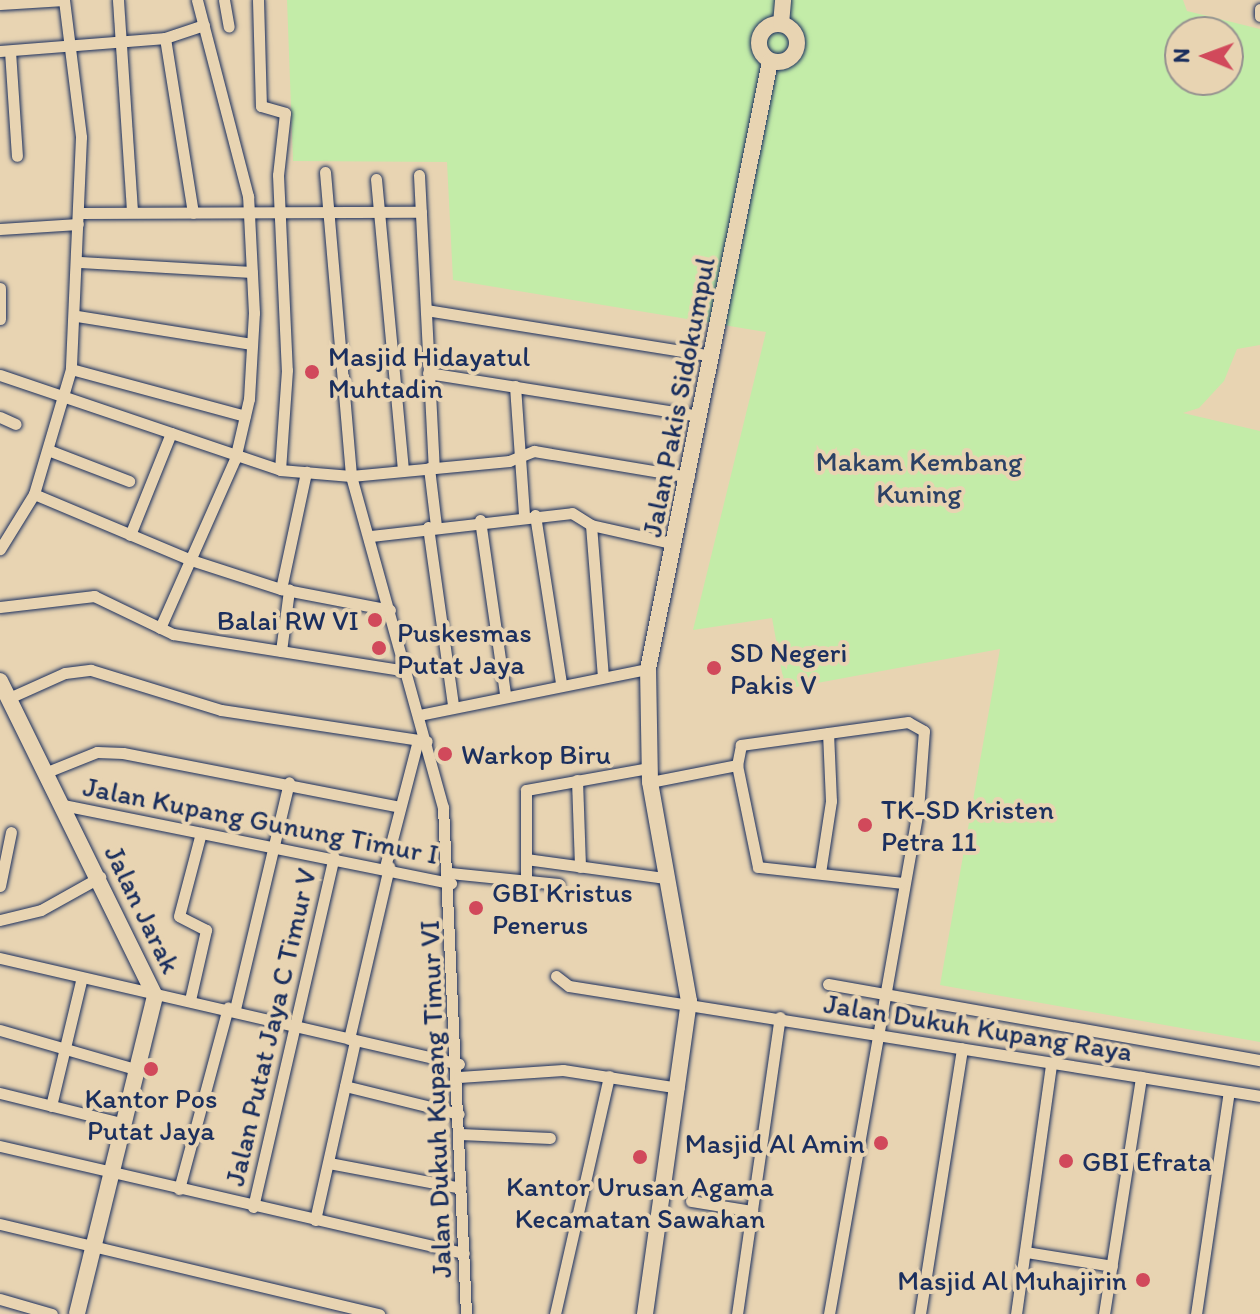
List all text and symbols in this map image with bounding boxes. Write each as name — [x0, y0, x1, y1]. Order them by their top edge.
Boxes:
north arrow — [1164, 16, 1244, 96]
text: N — [1168, 48, 1195, 63]
street label: Jalan Pakis Sidokumpul — [634, 254, 722, 540]
place label: Masjid Hidayatul Muhtadin — [328, 339, 530, 405]
marker: Masjid Hidayatul Muhtadin — [303, 363, 321, 381]
park label: Makam Kembang Kuning — [816, 444, 1022, 510]
place label: Balai RW VI — [217, 603, 359, 637]
marker: Balai RW VI — [366, 611, 384, 629]
place label: Puskesmas Putat Jaya — [397, 615, 532, 681]
place label: SD Negeri Pakis V — [730, 635, 847, 701]
marker: Puskesmas Putat Jaya — [368, 637, 390, 659]
marker: SD Negeri Pakis V — [705, 659, 723, 677]
place label: Warkop Biru — [461, 737, 611, 771]
marker: Warkop Biru — [436, 745, 454, 763]
street label: Jalan Kupang Gunung Timur I — [82, 769, 440, 871]
place label: TK-SD Kristen Petra 11 — [881, 792, 1054, 858]
marker: TK-SD Kristen Petra 11 — [856, 816, 874, 834]
street label: Jalan Jarak — [98, 840, 188, 978]
street label: Jalan Putat Jaya C Timur V — [217, 866, 323, 1188]
place label: GBI Kristus Penerus — [492, 875, 632, 941]
marker: GBI Kristus Penerus — [467, 899, 485, 917]
street label: Jalan Dukuh Kupang Timur VI — [412, 920, 458, 1278]
street label: Jalan Dukuh Kupang Raya — [822, 986, 1134, 1068]
marker: Kantor Pos Putat Jaya — [142, 1060, 160, 1078]
place label: Kantor Pos Putat Jaya — [85, 1081, 217, 1147]
place label: Masjid Al Amin — [685, 1126, 865, 1160]
marker: Masjid Al Amin — [872, 1134, 890, 1152]
place label: GBI Efrata — [1082, 1144, 1211, 1178]
marker: Kantor Urusan Agama Kecamatan Sawahan — [631, 1148, 649, 1166]
marker: GBI Efrata — [1057, 1152, 1075, 1170]
place label: Kantor Urusan Agama Kecamatan Sawahan — [506, 1169, 774, 1235]
place label: Masjid Al Muhajirin — [896, 1263, 1127, 1297]
marker: Masjid Al Muhajirin — [1134, 1271, 1152, 1289]

